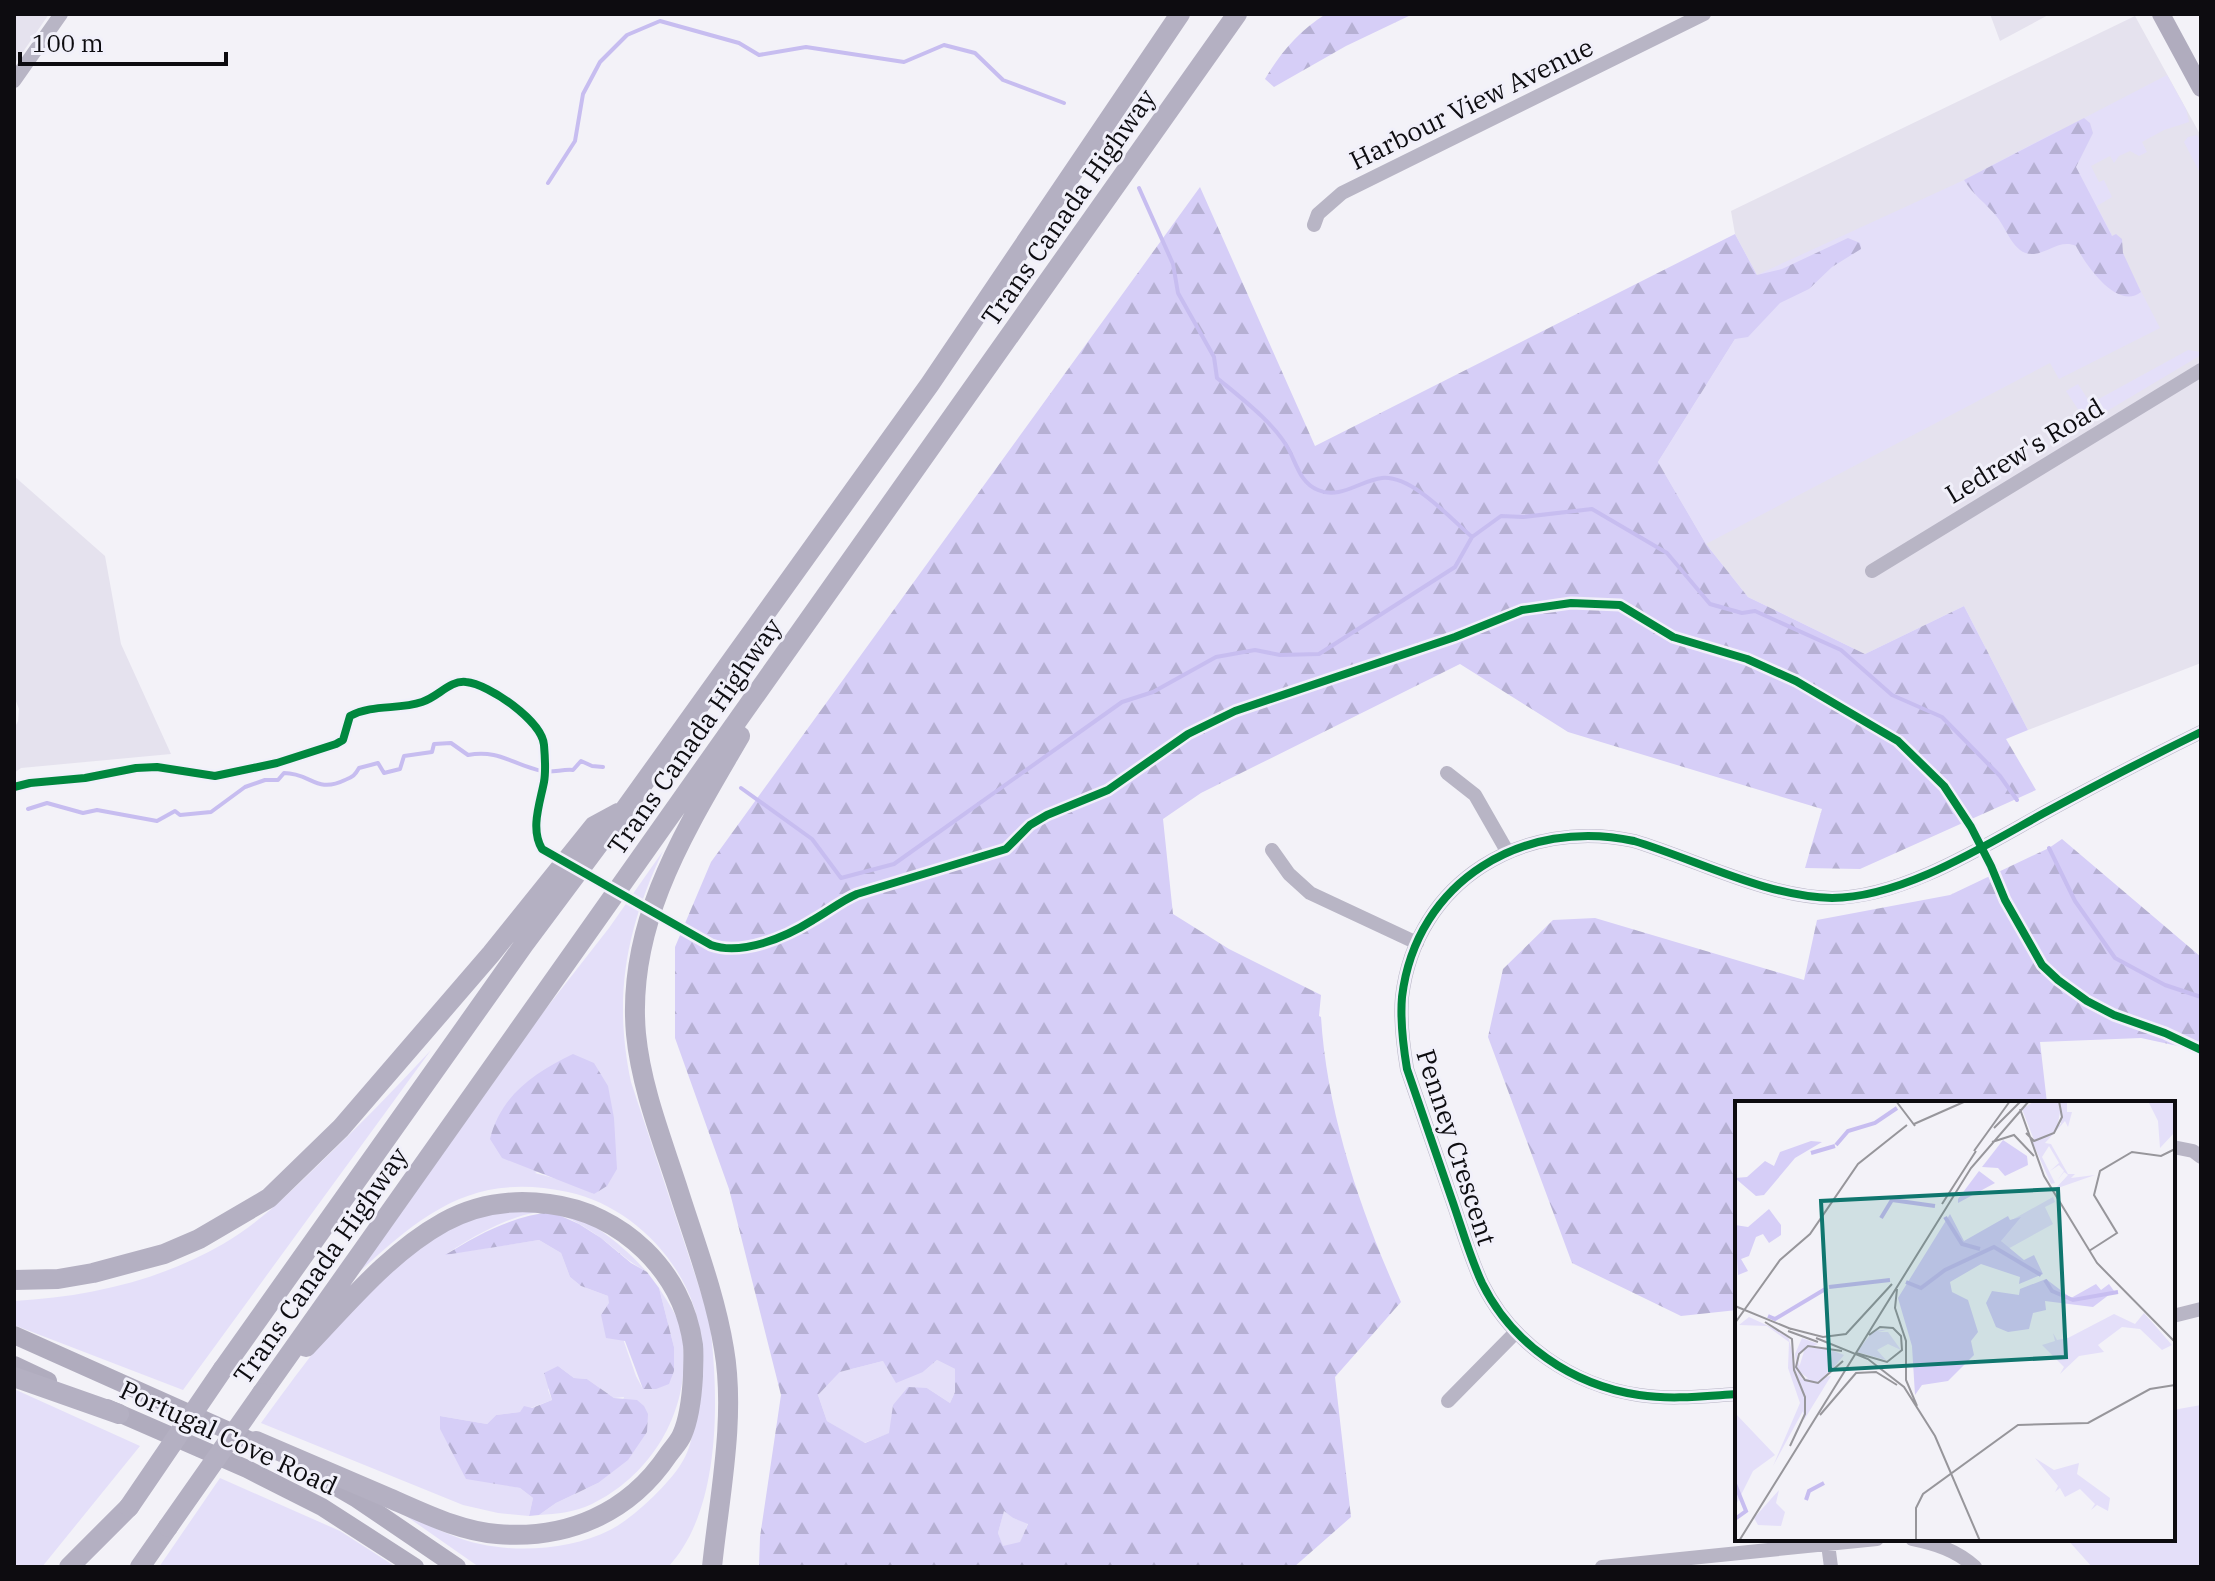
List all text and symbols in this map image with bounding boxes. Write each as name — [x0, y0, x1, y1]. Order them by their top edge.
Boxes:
scale bar — [20, 16, 226, 66]
text: 100 m — [32, 27, 104, 59]
street label: Harbour View Avenue — [1344, 29, 1598, 177]
street label: Trans Canada Highway — [973, 82, 1163, 332]
street label: Ledrew's Road — [1939, 389, 2109, 511]
street label: Trans Canada Highway — [599, 611, 789, 861]
street label: Penney Crescent — [1409, 1045, 1505, 1249]
inset map — [1735, 1101, 2175, 1541]
street label: Trans Canada Highway — [225, 1140, 415, 1390]
street label: Portugal Cove Road — [115, 1372, 343, 1502]

